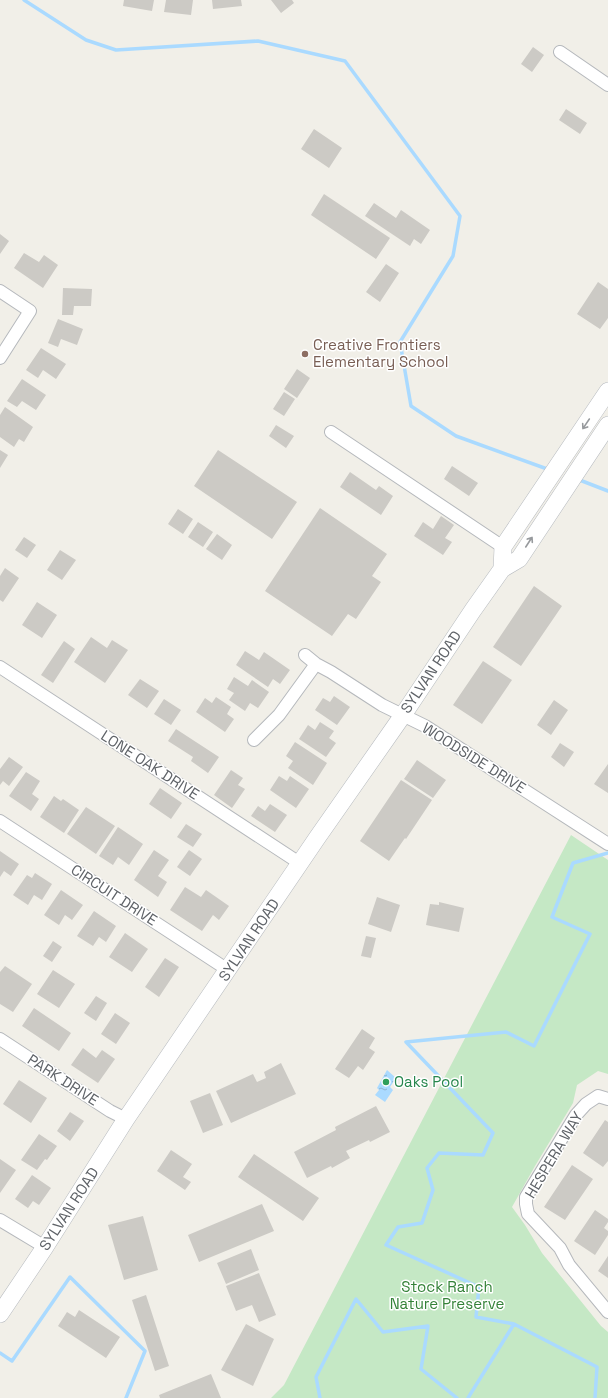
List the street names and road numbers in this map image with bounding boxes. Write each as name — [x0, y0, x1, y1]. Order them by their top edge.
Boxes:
street label: SYLVAN ROAD — [396, 627, 465, 717]
street label: WOODSIDE DRIVE — [419, 718, 530, 797]
street label: LONE OAK DRIVE — [98, 726, 203, 803]
street label: CIRCUIT DRIVE — [68, 860, 161, 930]
street label: SYLVAN ROAD — [214, 895, 283, 985]
street label: PARK DRIVE — [24, 1050, 102, 1110]
street label: HESPERA WAY — [520, 1108, 587, 1201]
street label: SYLVAN ROAD — [35, 1163, 103, 1254]

